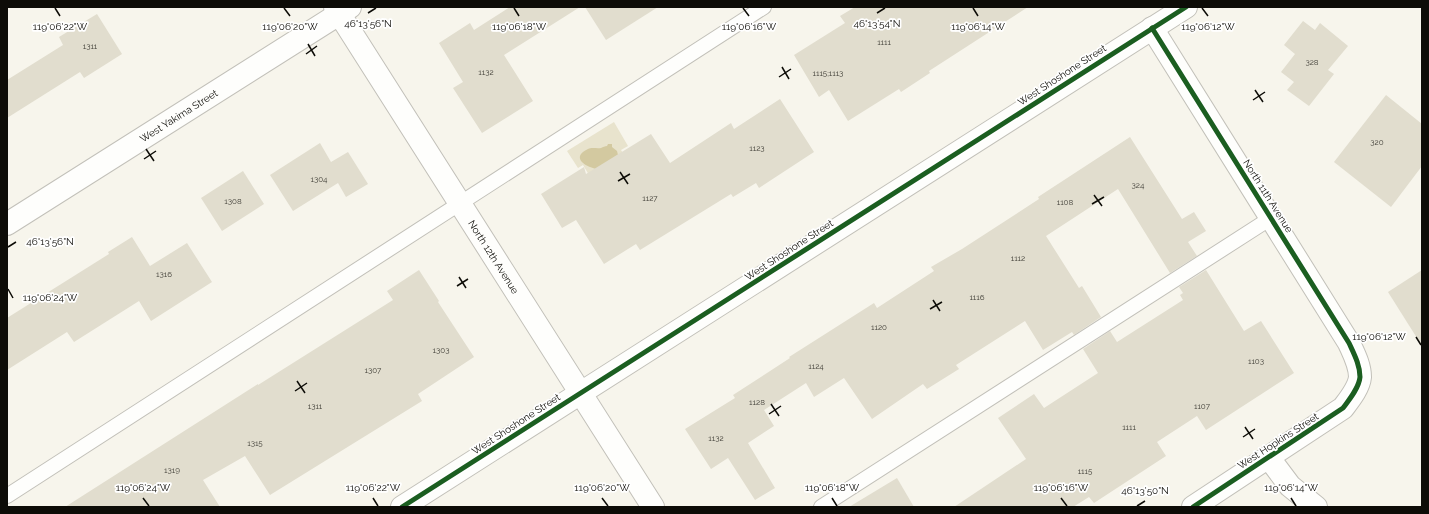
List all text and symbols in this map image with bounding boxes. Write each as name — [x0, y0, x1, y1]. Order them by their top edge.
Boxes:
text: 46°13'56"N — [344, 18, 392, 29]
text: 46°13'54"N — [854, 18, 901, 29]
text: 119°06'22"W — [33, 21, 88, 32]
text: 119°06'20"W — [262, 21, 318, 32]
text: 119°06'18"W — [492, 21, 547, 32]
text: 119°06'16"W — [722, 21, 777, 32]
text: 119°06'14"W — [951, 21, 1005, 32]
text: 119°06'12"W — [1181, 21, 1235, 32]
house number: 1111 — [877, 37, 891, 47]
house number: 1311 — [83, 41, 98, 51]
street label: West Shoshone Street — [1016, 42, 1109, 108]
house number: 328 — [1305, 57, 1319, 67]
house number: 1132 — [478, 67, 494, 77]
house number: 1115;1113 — [813, 68, 843, 78]
street label: West Yakima Street — [138, 87, 220, 144]
house number: 320 — [1370, 137, 1384, 147]
house number: 1123 — [749, 143, 765, 153]
street label: North 11th Avenue — [1241, 158, 1295, 235]
house number: 1304 — [311, 174, 328, 184]
house number: 324 — [1132, 180, 1145, 190]
house number: 1127 — [642, 193, 658, 203]
house number: 1308 — [224, 196, 242, 206]
house number: 1108 — [1057, 197, 1073, 207]
street label: West Shoshone Street — [743, 217, 836, 283]
street label: North 12th Avenue — [466, 218, 521, 296]
text: 46°13'56"N — [26, 236, 74, 247]
house number: 1112 — [1011, 253, 1025, 263]
house number: 1316 — [156, 269, 172, 279]
text: 119°06'24"W — [23, 292, 78, 303]
house number: 1116 — [969, 292, 985, 302]
house number: 1120 — [871, 322, 887, 332]
text: 119°06'12"W — [1352, 331, 1406, 342]
house number: 1303 — [433, 345, 449, 355]
house number: 1103 — [1248, 356, 1264, 366]
house number: 1124 — [808, 361, 824, 371]
house number: 1307 — [365, 365, 382, 375]
street label: West Shoshone Street — [470, 391, 563, 457]
house number: 1128 — [749, 397, 765, 407]
house number: 1311 — [308, 401, 323, 411]
house number: 1107 — [1194, 401, 1211, 411]
street label: West Hopkins Street — [1235, 410, 1321, 471]
house number: 1111 — [1122, 422, 1136, 432]
house number: 1132 — [708, 433, 724, 443]
house number: 1315 — [247, 438, 263, 448]
house number: 1319 — [164, 465, 180, 475]
house number: 1115 — [1078, 466, 1093, 476]
text: 119°06'24"W — [116, 482, 171, 493]
text: 119°06'22"W — [346, 482, 401, 493]
text: 119°06'20"W — [574, 482, 630, 493]
text: 119°06'18"W — [805, 482, 860, 493]
text: 119°06'16"W — [1034, 482, 1089, 493]
text: 119°06'14"W — [1264, 482, 1318, 493]
text: 46°13'50"N — [1121, 485, 1169, 496]

